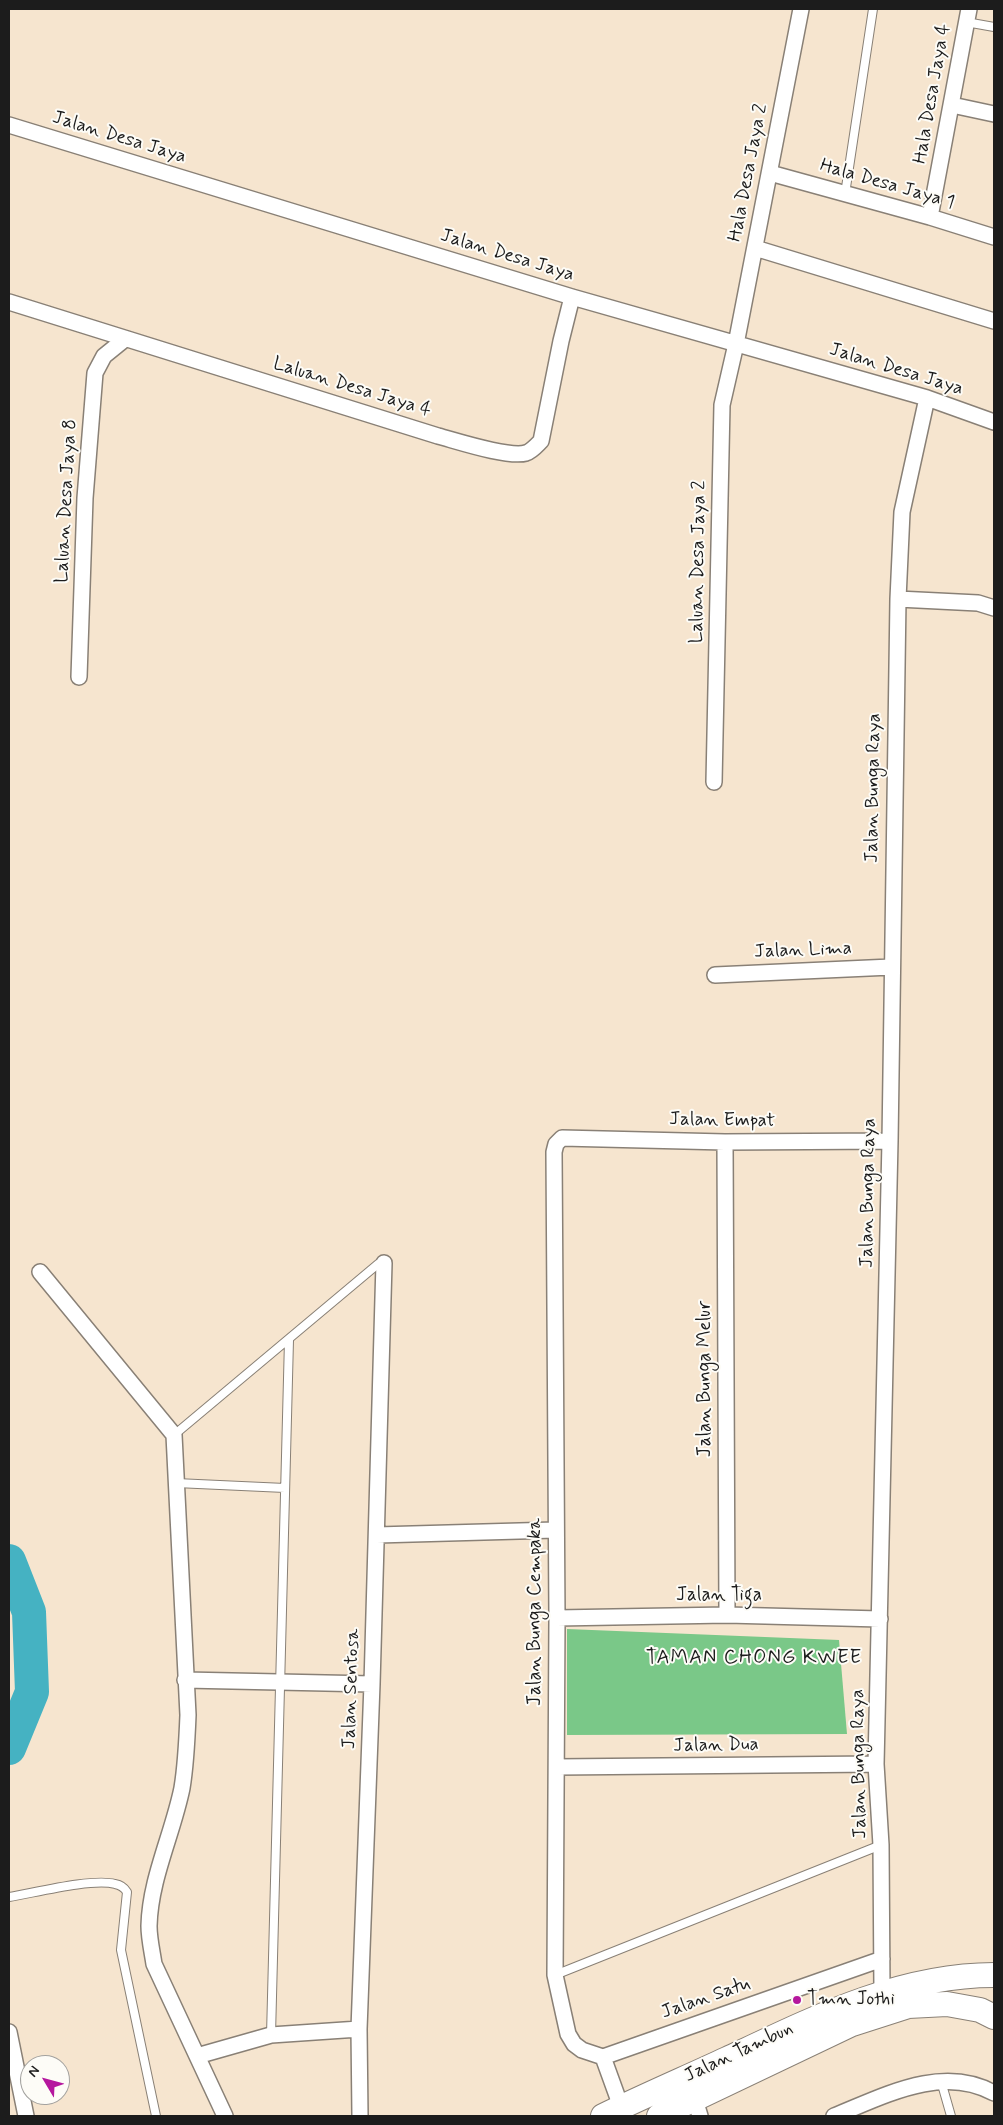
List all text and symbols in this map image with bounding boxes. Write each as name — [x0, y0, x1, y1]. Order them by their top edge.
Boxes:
street label: Hala Desa Jaya 4 — [909, 22, 957, 166]
street label: Hala Desa Jaya 2 — [724, 102, 774, 244]
street label: Jalan Desa Jaya — [49, 107, 189, 169]
street label: Hala Desa Jaya 1 — [817, 155, 957, 215]
street label: Jalan Desa Jaya — [437, 225, 577, 287]
street label: Jalan Desa Jaya — [826, 339, 966, 401]
street label: Laluan Desa Jaya 4 — [270, 353, 434, 423]
street label: Laluan Desa Jaya 8 — [51, 418, 83, 584]
street label: Laluan Desa Jaya 2 — [686, 480, 712, 644]
street label: Jalan Bunga Raya — [861, 713, 887, 863]
street label: Jalan Lima — [754, 938, 852, 964]
street label: Jalan Empat — [669, 1109, 775, 1133]
street label: Jalan Bunga Raya — [856, 1118, 882, 1268]
street label: Jalan Bunga Melur — [695, 1301, 717, 1457]
street label: Jalan Bunga Cempaka — [525, 1518, 547, 1706]
street label: Jalan Tiga — [676, 1585, 762, 1607]
street label: Jalan Sentosa — [339, 1628, 365, 1750]
district label: TAMAN CHONG KWEE — [644, 1647, 864, 1671]
street label: Jalan Bunga Raya — [847, 1689, 873, 1839]
street label: Jalan Dua — [673, 1734, 759, 1758]
street label: Jalan Satu — [659, 1973, 753, 2025]
place label: Tmn Jothi — [807, 1989, 895, 2011]
marker: Tmn Jothi — [791, 1994, 803, 2006]
street label: Jalan Tambun — [681, 2018, 797, 2088]
north arrow — [20, 2055, 70, 2105]
text: N — [24, 2062, 44, 2081]

